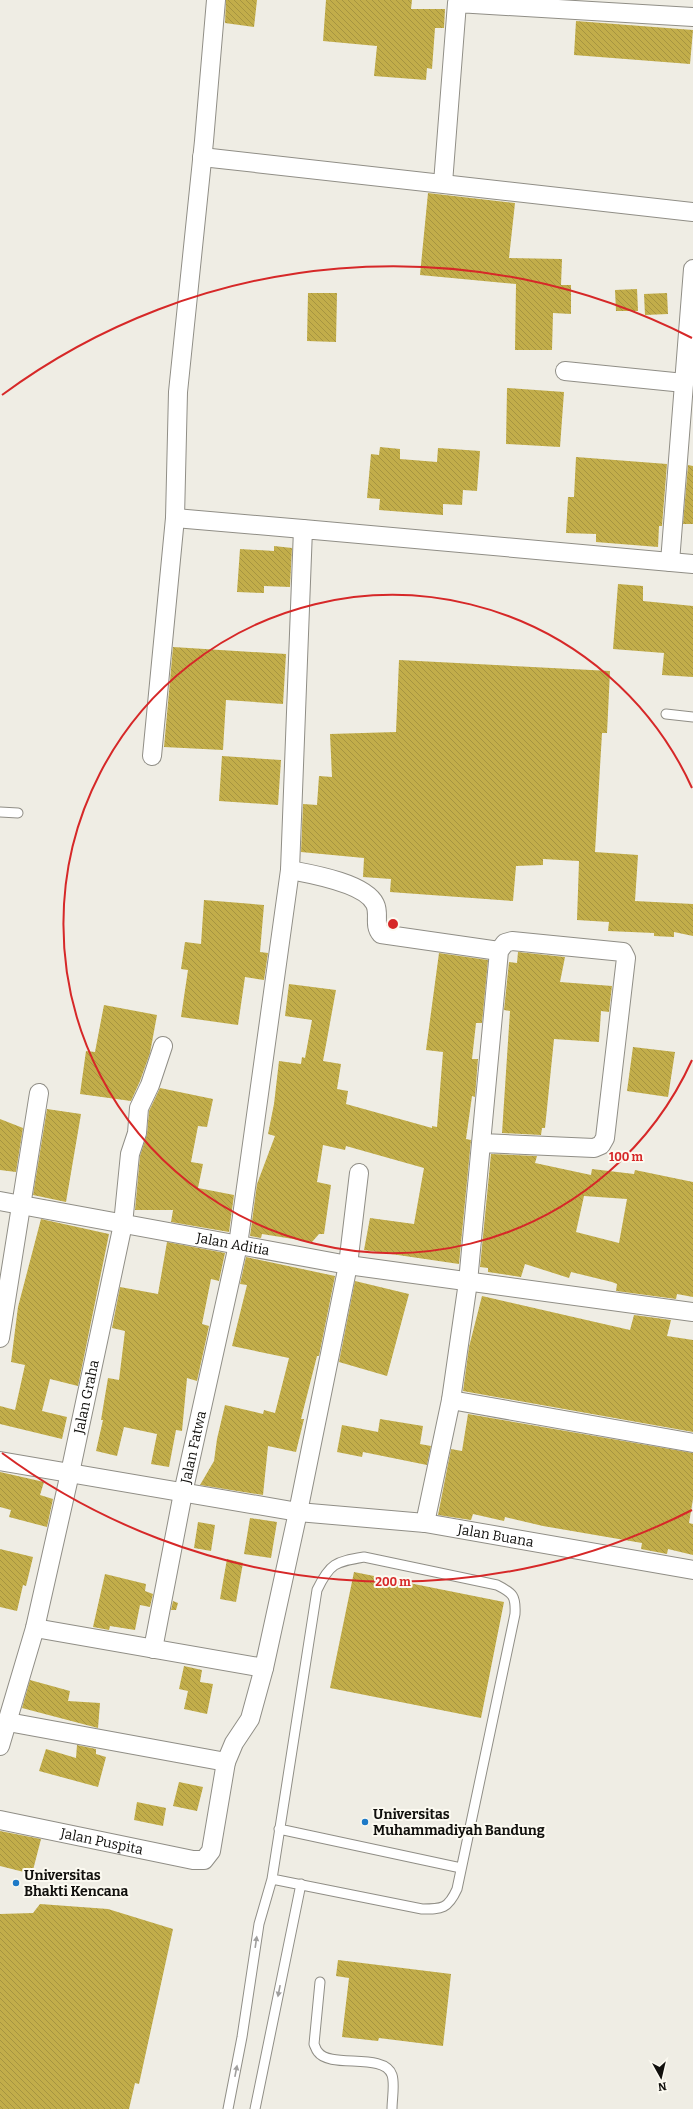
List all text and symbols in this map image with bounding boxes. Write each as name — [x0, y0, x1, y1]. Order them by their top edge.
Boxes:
centre of rings — [386, 917, 400, 931]
text: 100 m — [609, 1150, 644, 1164]
street label: Jalan Aditia — [194, 1229, 271, 1259]
street label: Jalan Graha — [70, 1358, 102, 1436]
street label: Jalan Fatwa — [177, 1409, 210, 1486]
street label: Jalan Buana — [455, 1520, 535, 1550]
text: 200 m — [375, 1575, 411, 1589]
place label: Universitas Muhammadiyah Bandung — [373, 1806, 545, 1839]
marker: Universitas Muhammadiyah Bandung — [360, 1817, 370, 1827]
street label: Jalan Puspita — [58, 1824, 145, 1858]
place label: Universitas Bhakti Kencana — [24, 1867, 129, 1900]
marker: Universitas Bhakti Kencana — [11, 1878, 21, 1888]
one-way arrow — [253, 1936, 259, 1948]
one-way arrow — [276, 1985, 282, 1997]
north arrow — [641, 2057, 681, 2097]
one-way arrow — [233, 2065, 239, 2077]
text: N — [657, 2079, 667, 2094]

